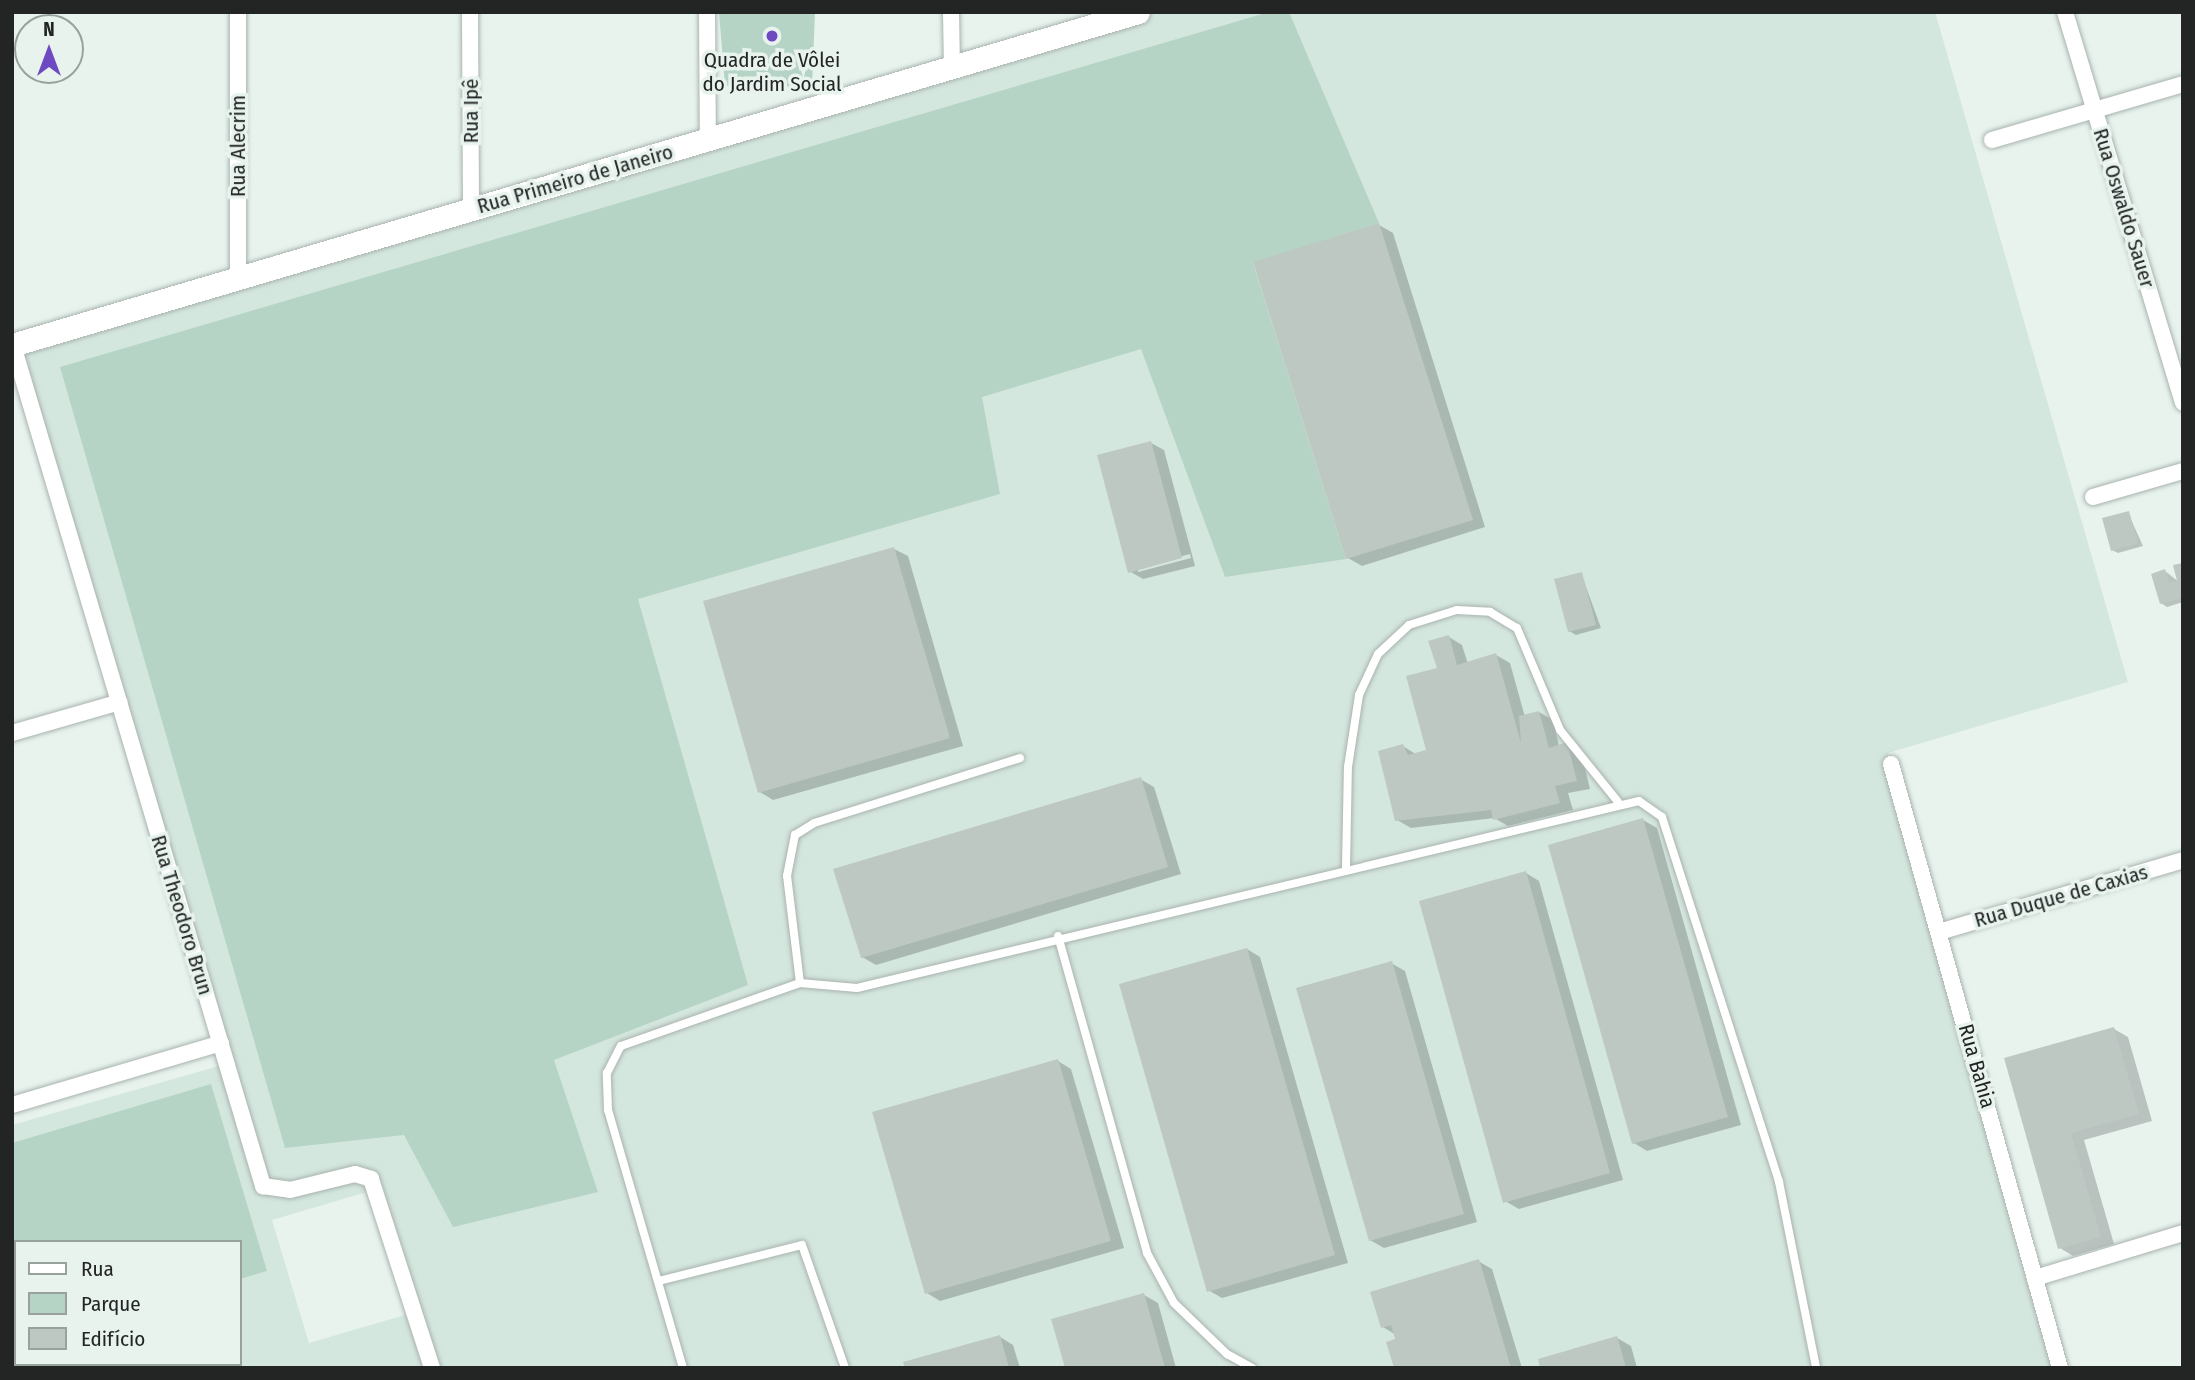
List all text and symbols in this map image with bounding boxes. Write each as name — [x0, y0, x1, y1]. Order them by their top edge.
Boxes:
north arrow — [14, 14, 84, 84]
text: N — [43, 18, 55, 41]
marker: Quadra de Vôlei do Jardim Social — [764, 28, 780, 44]
place label: Quadra de Vôlei do Jardim Social — [703, 47, 841, 97]
street label: Rua Ipê — [458, 79, 484, 143]
street label: Rua Alecrim — [225, 95, 251, 197]
street label: Rua Oswaldo Sauer — [2088, 125, 2160, 291]
street label: Rua Primeiro de Janeiro — [474, 139, 676, 219]
street label: Rua Theodoro Brun — [146, 832, 218, 998]
street label: Rua Duque de Caxias — [1971, 859, 2151, 933]
street label: Rua Bahia — [1953, 1021, 2001, 1111]
legend — [14, 1240, 242, 1366]
text: Rua — [81, 1256, 114, 1282]
text: Parque — [81, 1291, 141, 1317]
text: Edifício — [81, 1326, 145, 1352]

